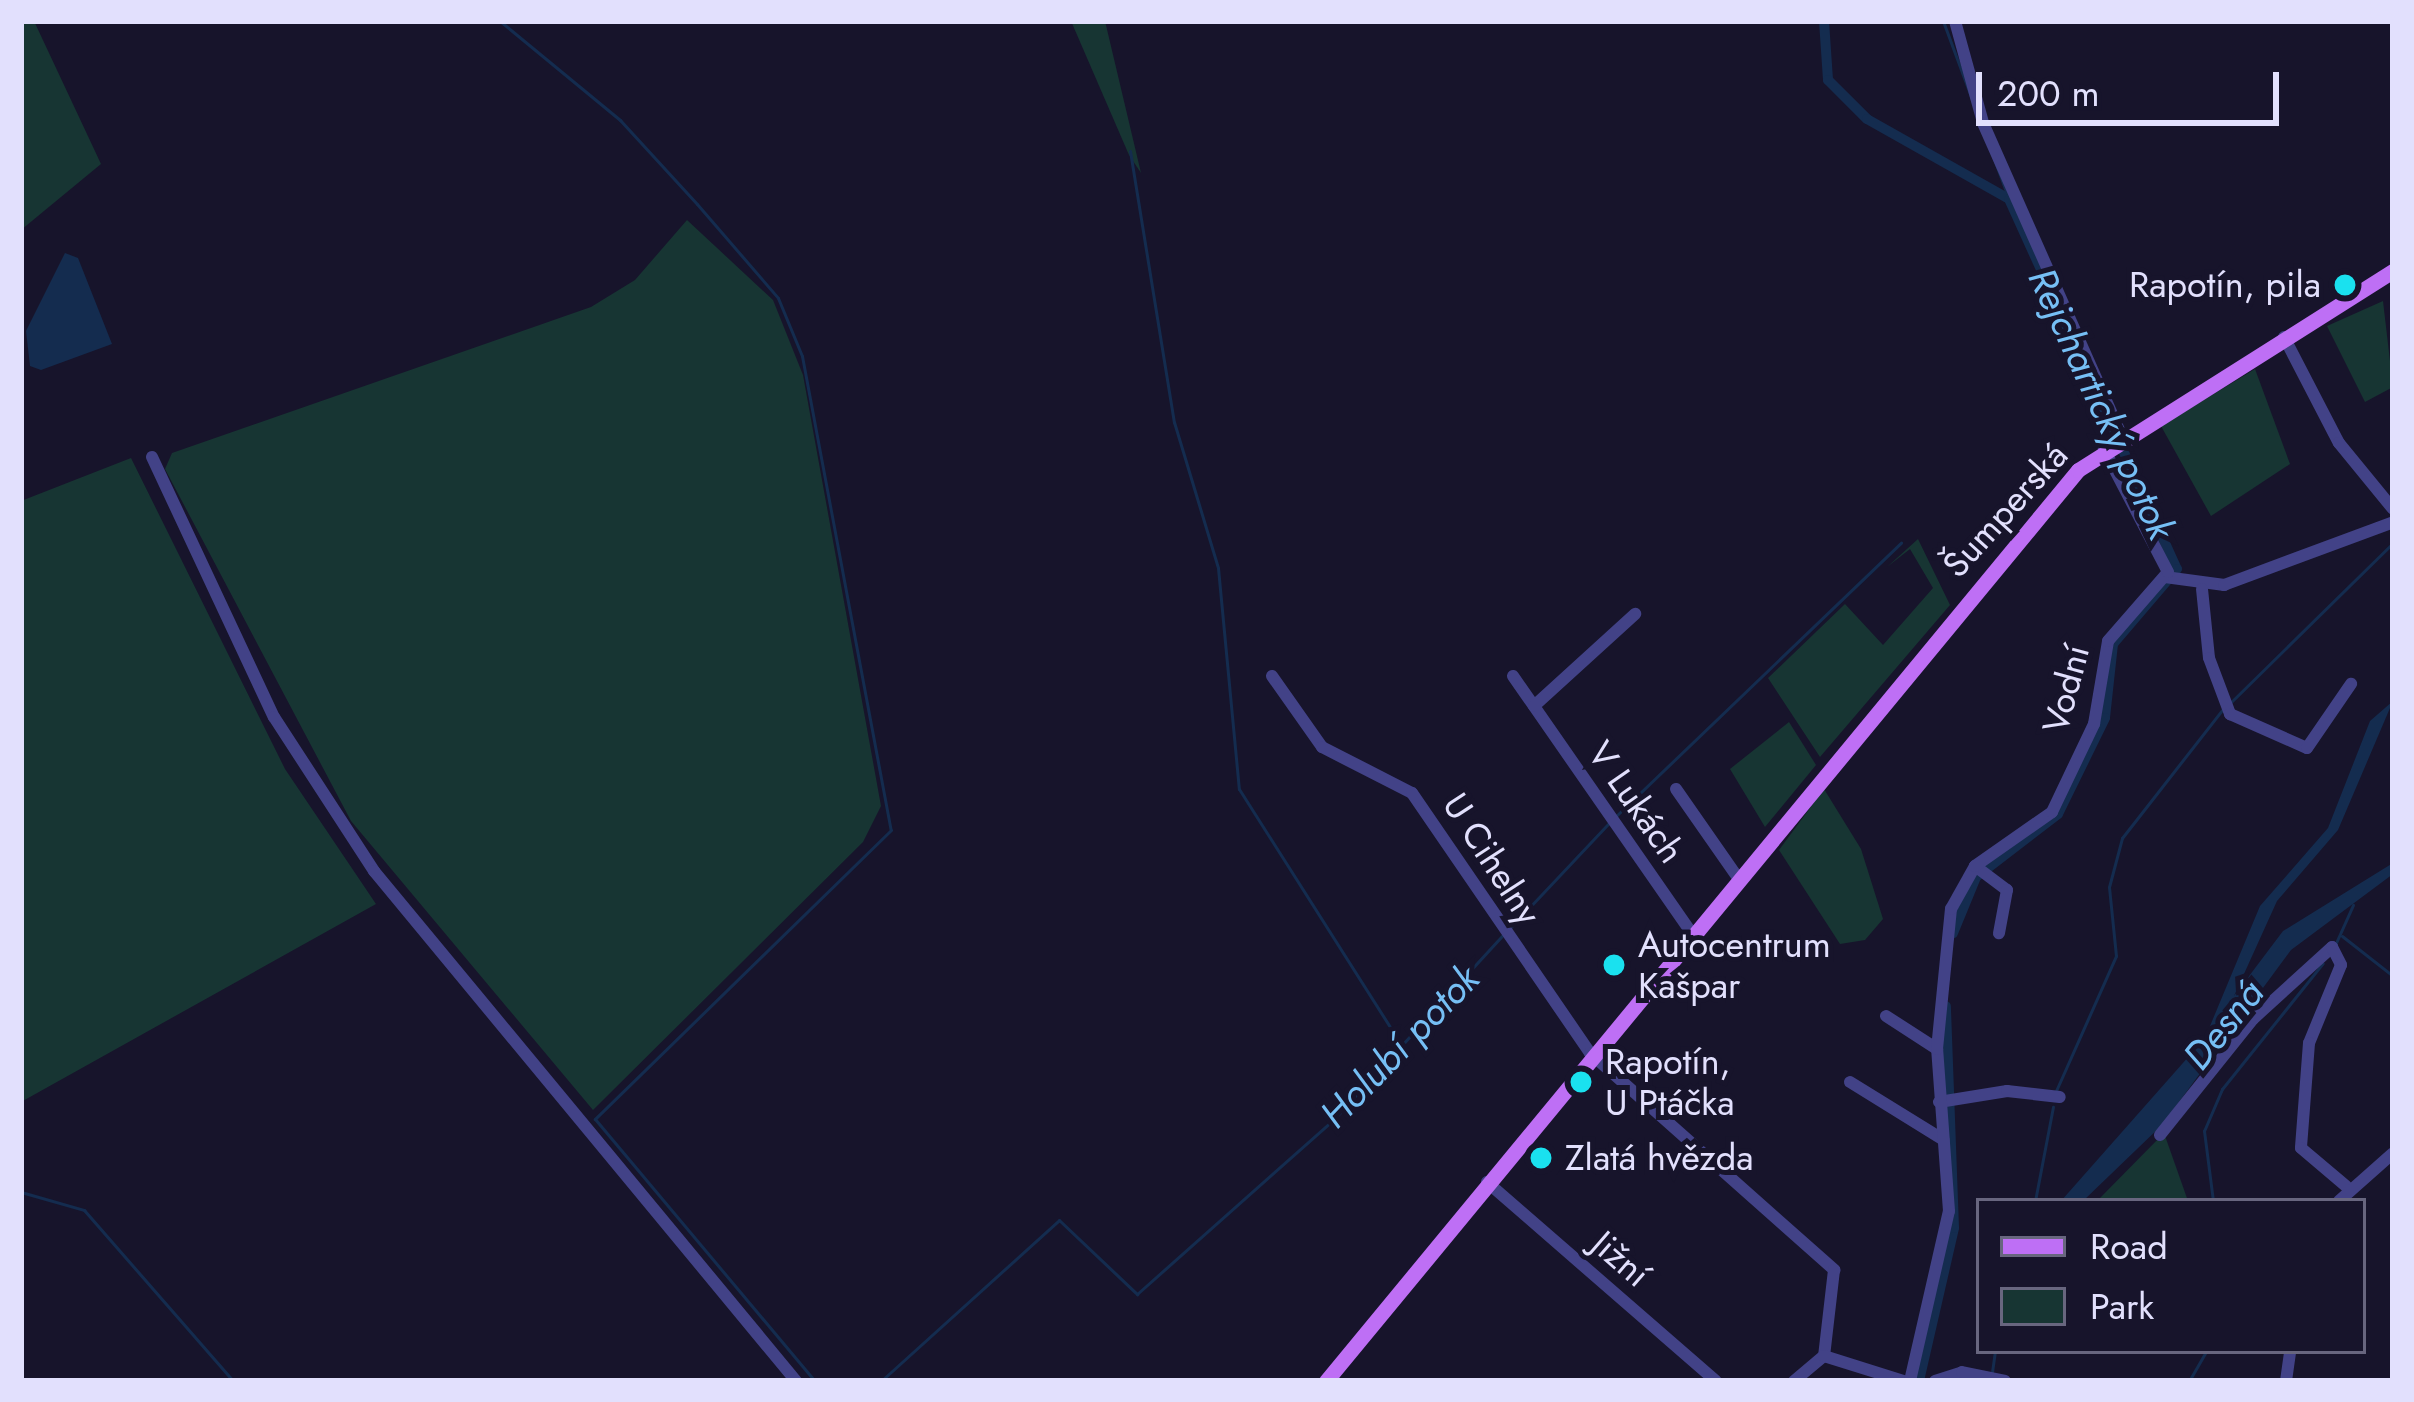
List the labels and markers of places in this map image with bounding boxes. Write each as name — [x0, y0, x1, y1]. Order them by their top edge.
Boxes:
place label: Rapotín, pila — [2129, 263, 2321, 307]
marker: Rapotín, pila — [2332, 272, 2358, 298]
place label: Autocentrum Kašpar — [1638, 922, 1831, 1007]
marker: Autocentrum Kašpar — [1601, 952, 1627, 978]
place label: Rapotín, U Ptáčka — [1605, 1039, 1735, 1124]
marker: Rapotín, U Ptáčka — [1568, 1069, 1594, 1095]
place label: Zlatá hvězda — [1565, 1136, 1754, 1180]
marker: Zlatá hvězda — [1528, 1145, 1554, 1171]

